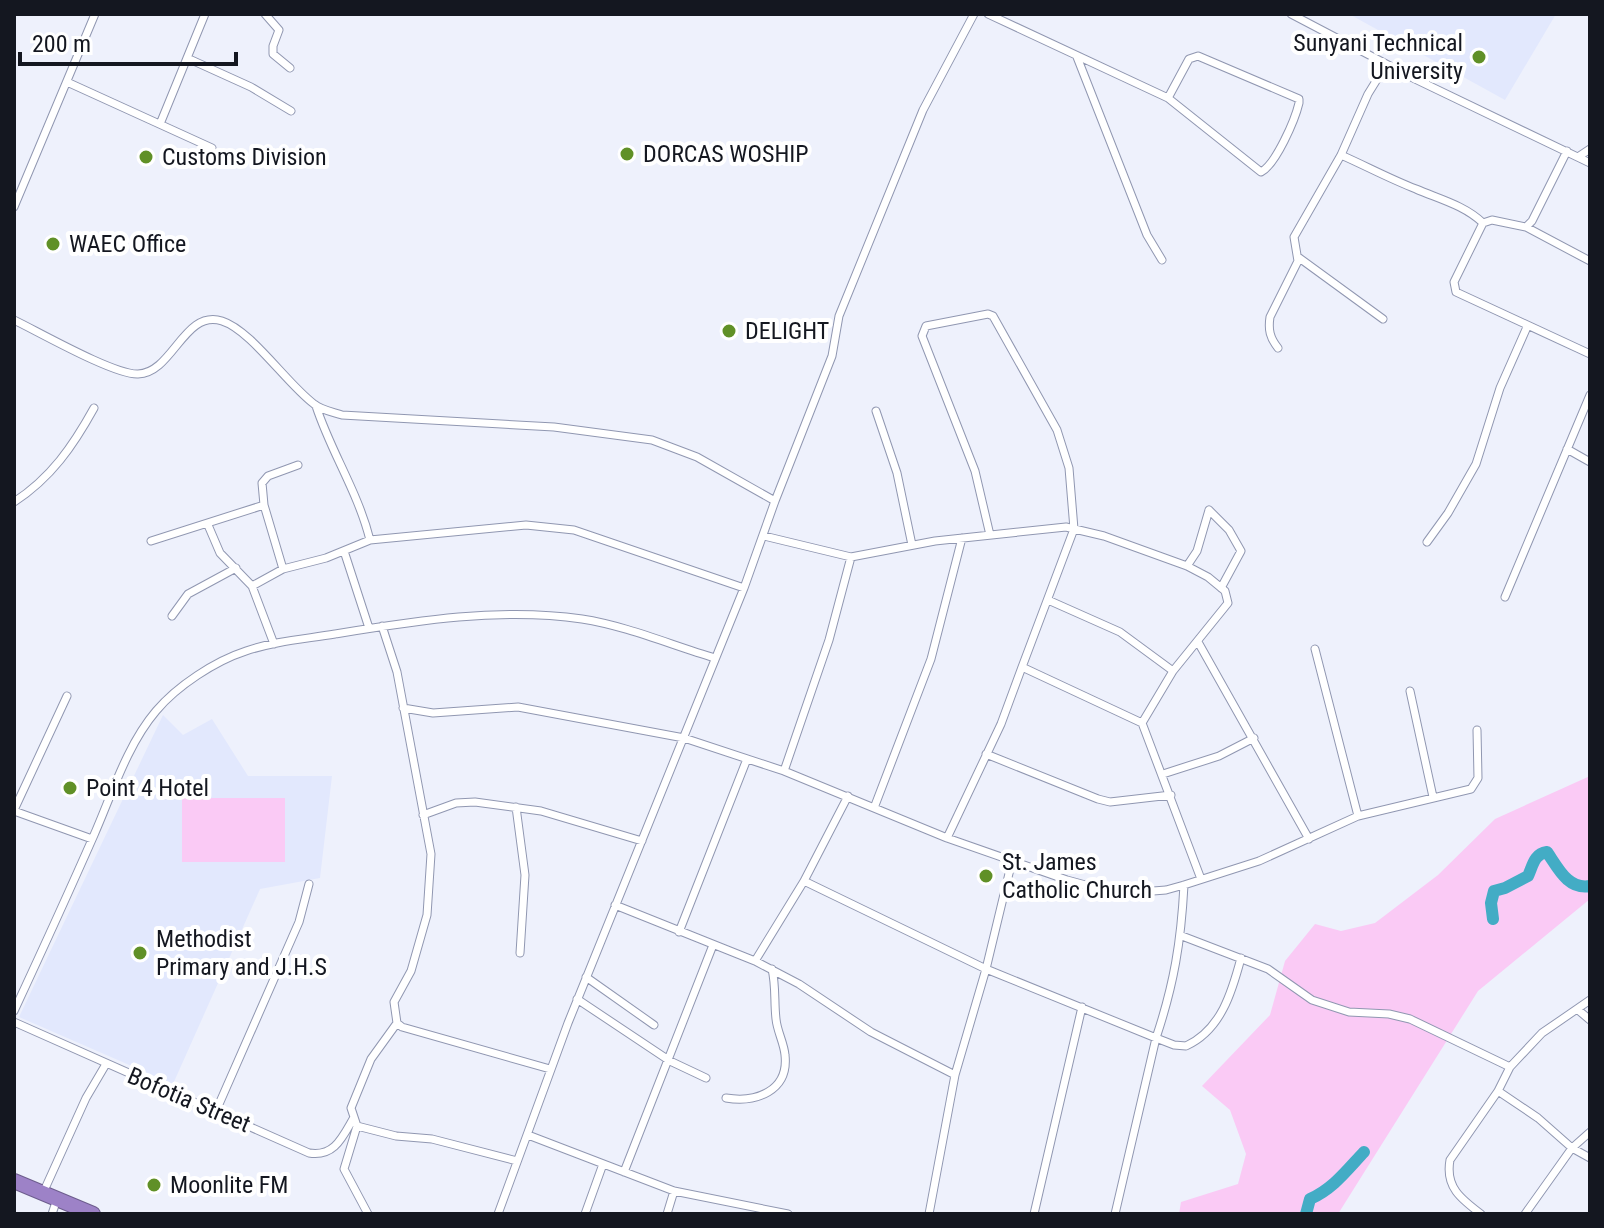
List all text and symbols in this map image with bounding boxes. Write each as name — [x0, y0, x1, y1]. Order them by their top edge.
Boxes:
scale bar — [20, 16, 236, 66]
place label: Sunyani Technical University — [1293, 29, 1463, 85]
text: 200 m — [32, 30, 91, 58]
marker: Sunyani Technical University — [1470, 48, 1488, 66]
place label: DORCAS WOSHIP — [643, 140, 809, 168]
place label: Customs Division — [162, 143, 327, 171]
marker: DORCAS WOSHIP — [618, 145, 636, 163]
marker: Customs Division — [137, 148, 155, 166]
place label: WAEC Office — [69, 230, 186, 258]
marker: WAEC Office — [44, 235, 62, 253]
place label: DELIGHT — [745, 317, 829, 345]
marker: DELIGHT — [720, 322, 738, 340]
place label: Point 4 Hotel — [86, 774, 209, 802]
marker: Point 4 Hotel — [61, 779, 79, 797]
place label: St. James Catholic Church — [1002, 848, 1152, 904]
marker: St. James Catholic Church — [977, 867, 995, 885]
place label: Methodist Primary and J.H.S — [156, 925, 327, 981]
marker: Methodist Primary and J.H.S — [131, 944, 149, 962]
street label: Bofotia Street — [123, 1062, 255, 1138]
place label: Moonlite FM — [170, 1171, 288, 1199]
marker: Moonlite FM — [145, 1176, 163, 1194]

